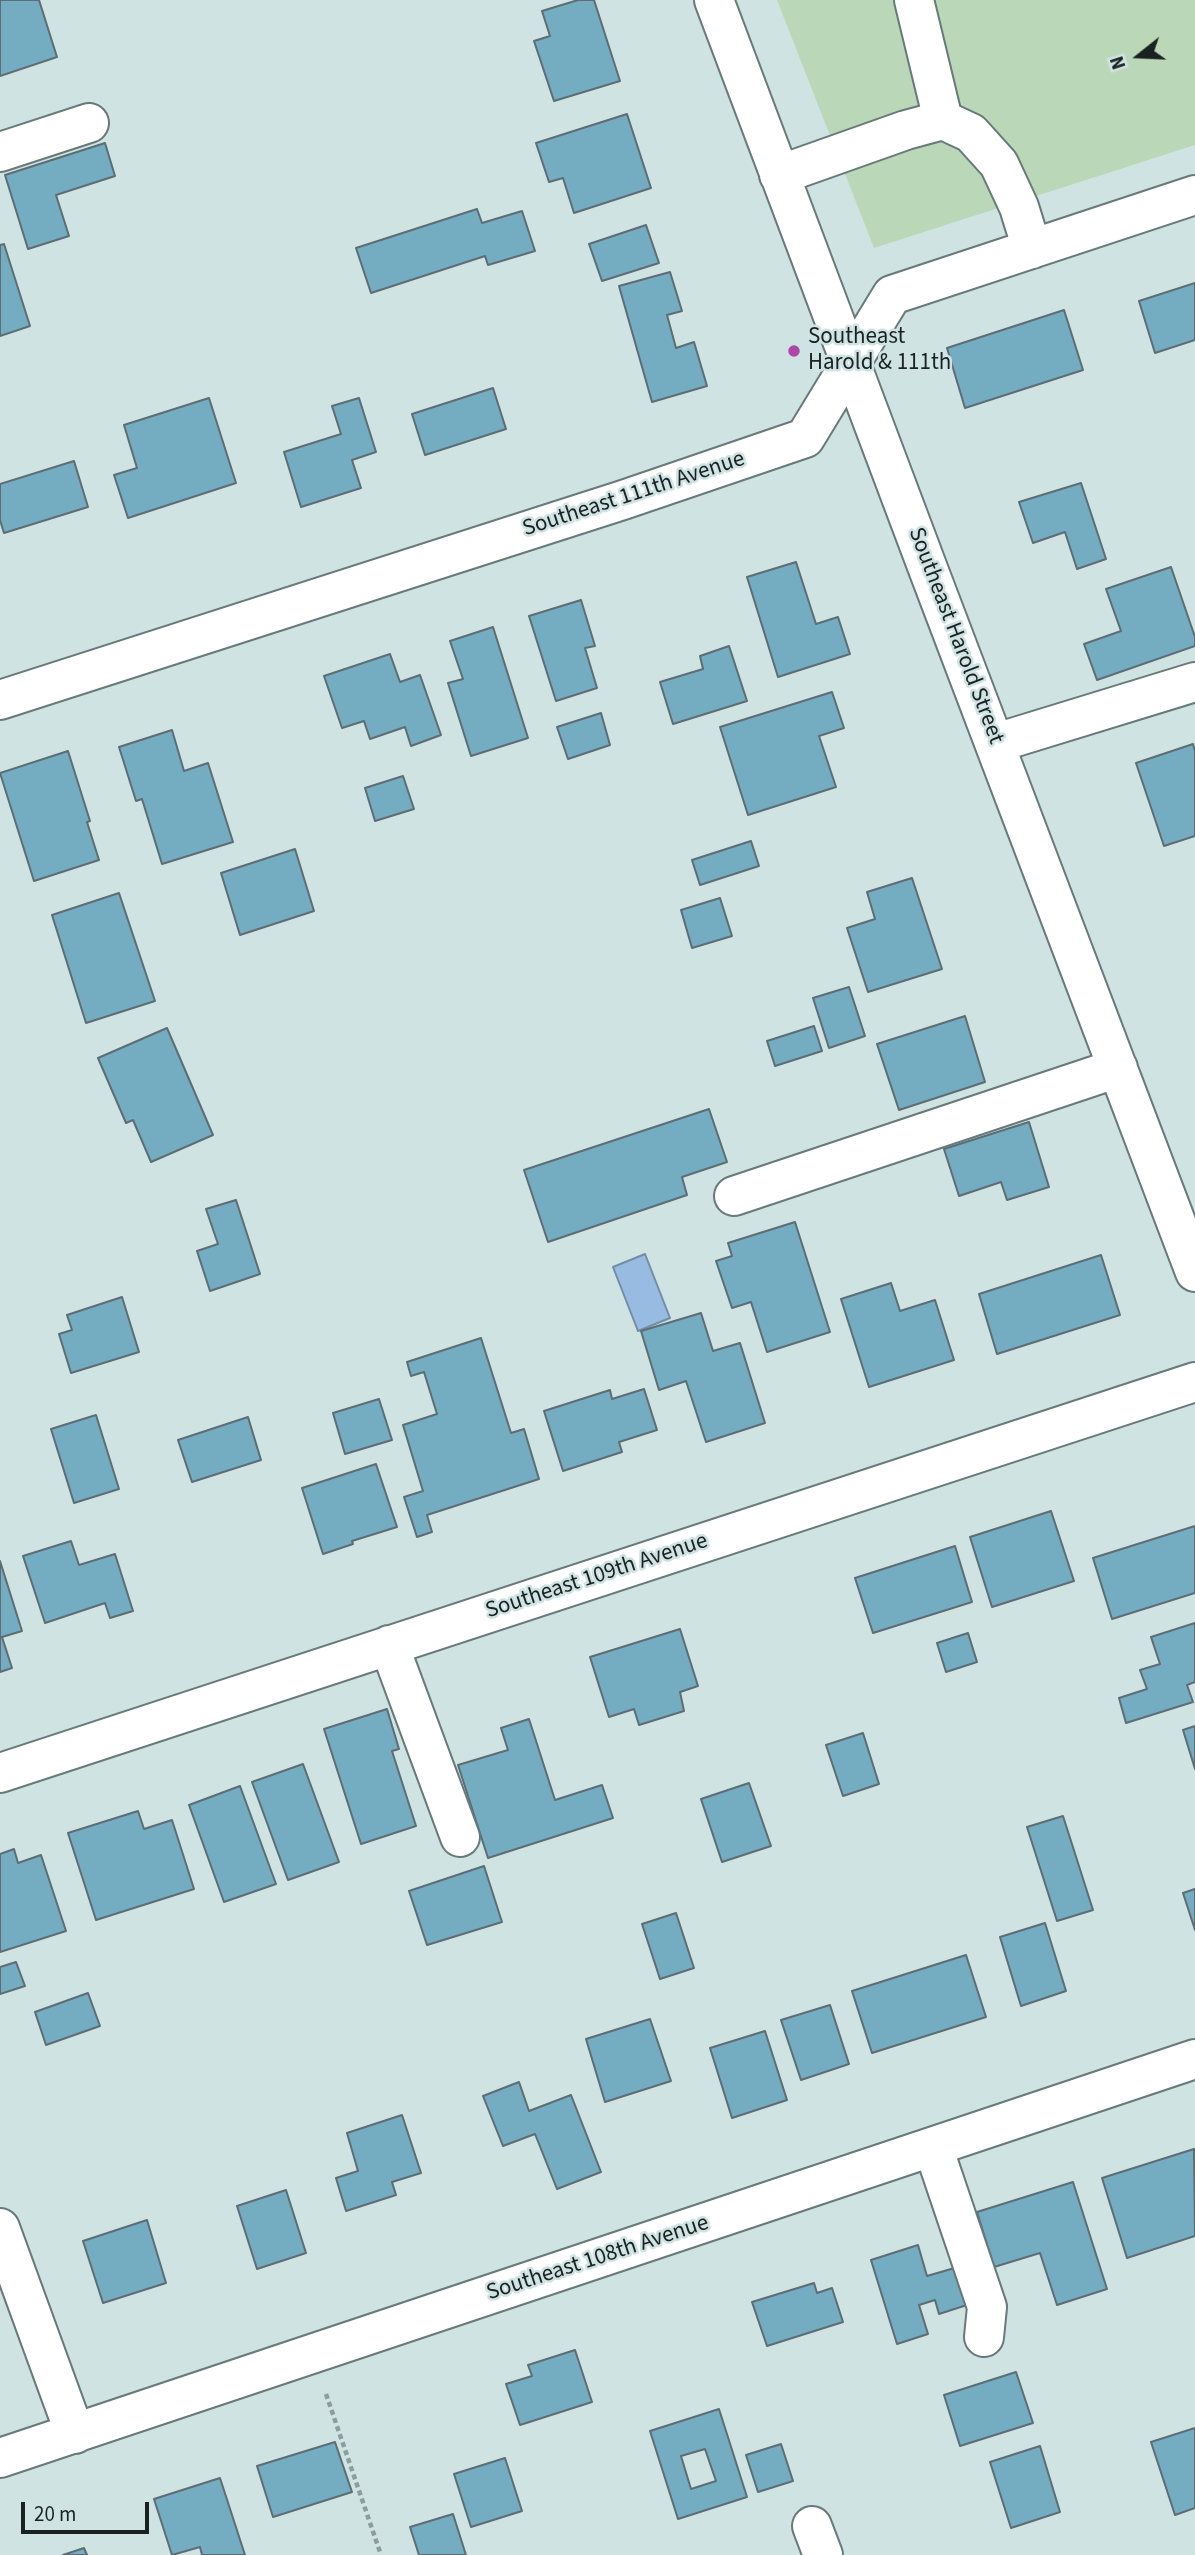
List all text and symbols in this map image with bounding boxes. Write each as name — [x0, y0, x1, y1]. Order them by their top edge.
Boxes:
north arrow — [1104, 21, 1174, 91]
text: N — [1104, 52, 1133, 73]
place label: Southeast Harold & 111th — [808, 324, 951, 378]
marker: Southeast Harold & 111th — [786, 343, 802, 359]
street label: Southeast 111th Avenue — [519, 446, 749, 544]
street label: Southeast Harold Street — [901, 524, 1009, 748]
street label: Southeast 109th Avenue — [482, 1528, 712, 1626]
street label: Southeast 108th Avenue — [483, 2210, 713, 2308]
scale bar — [24, 2488, 152, 2532]
text: 20 m — [34, 2499, 76, 2529]

